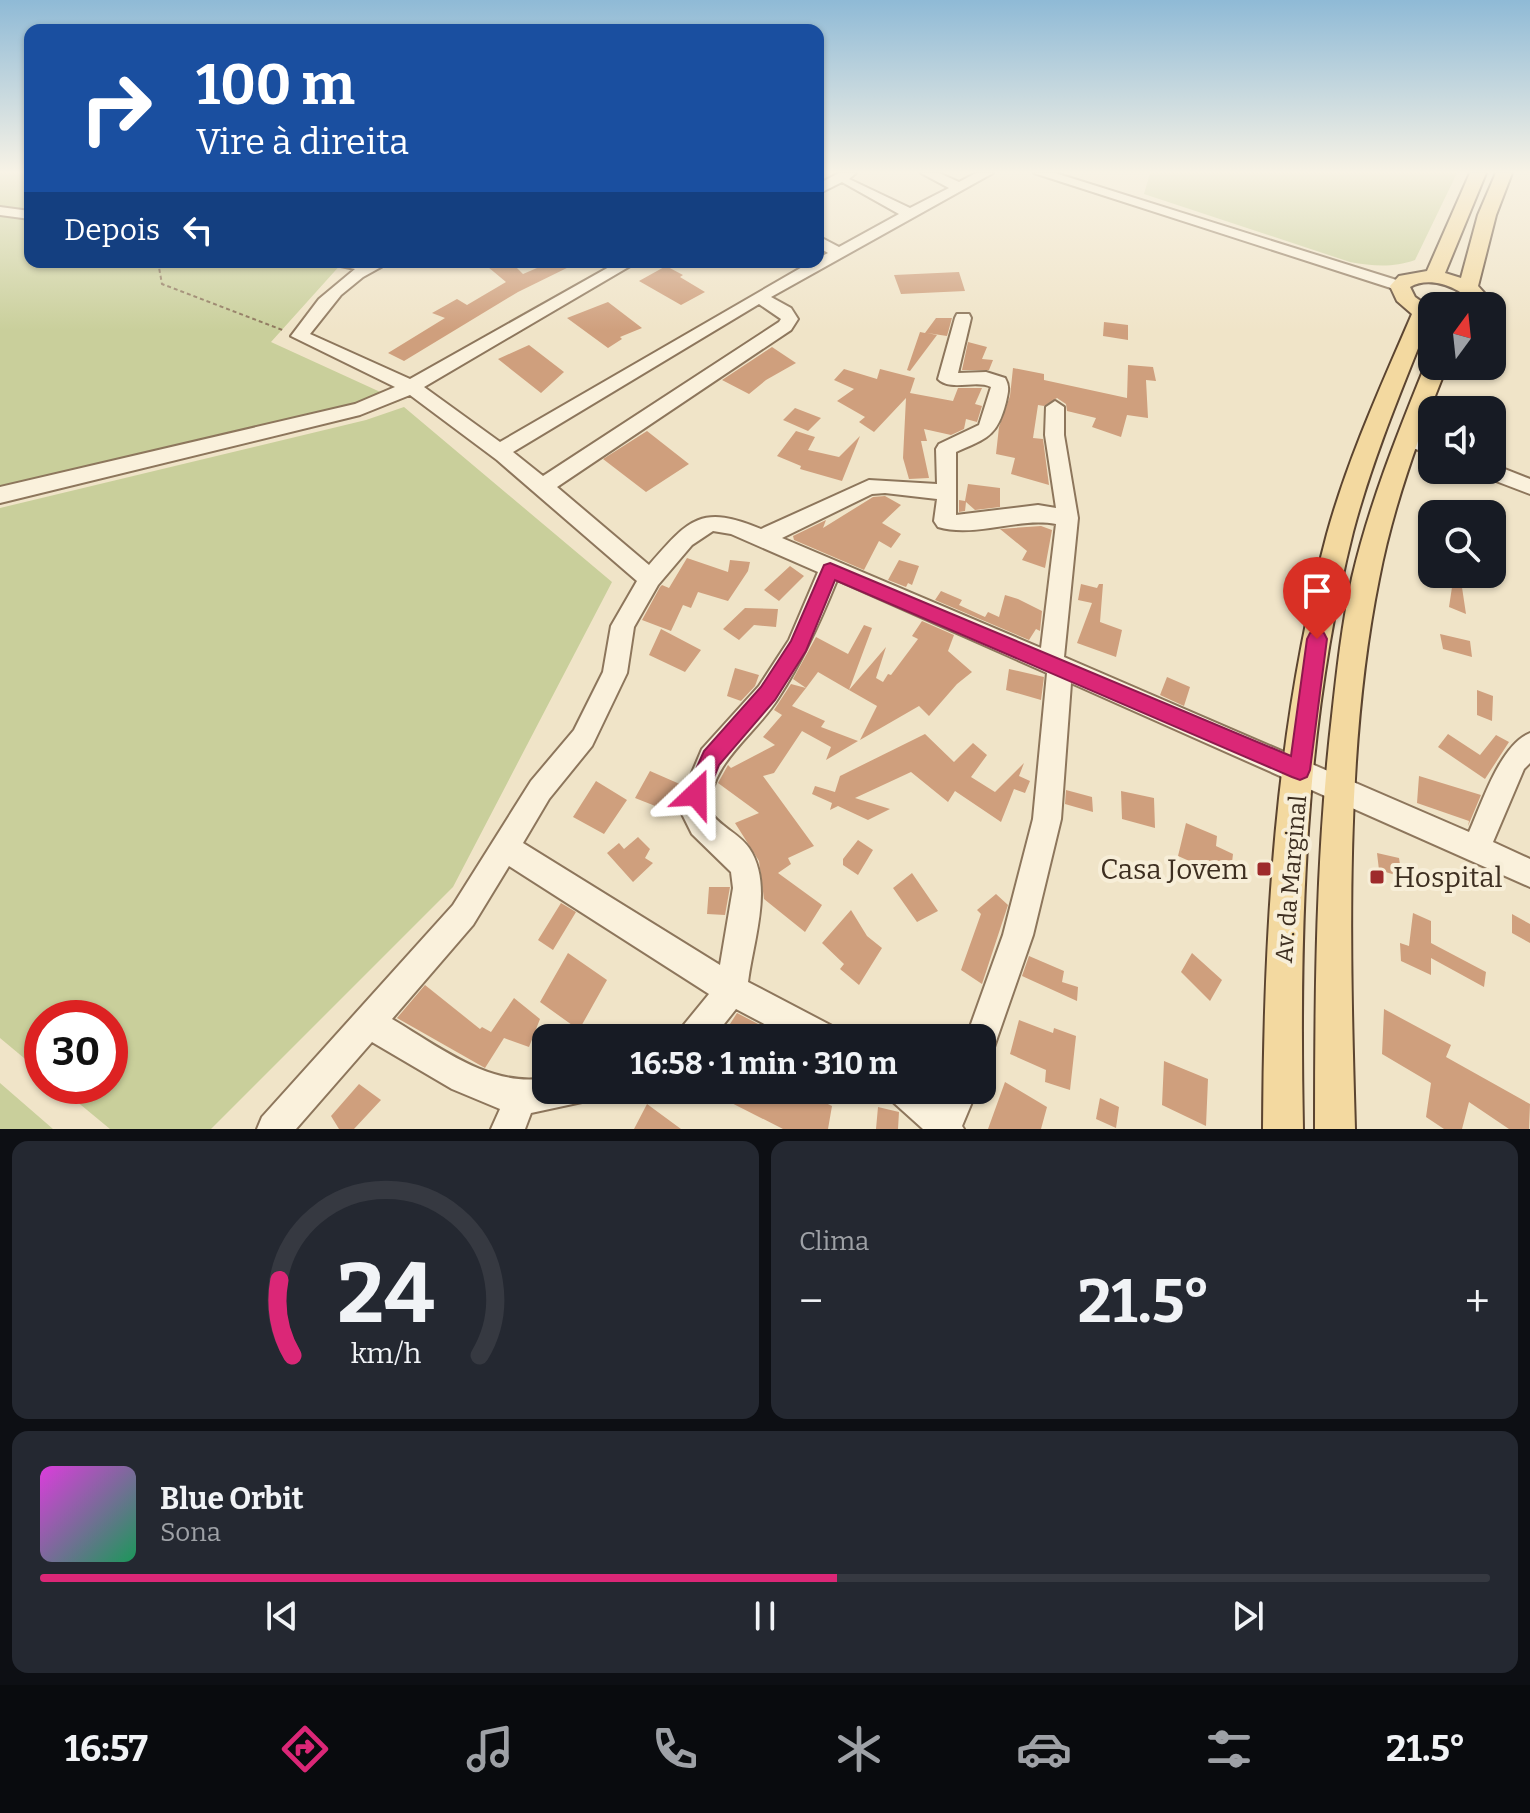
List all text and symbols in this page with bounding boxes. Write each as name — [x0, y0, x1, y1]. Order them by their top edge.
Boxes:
text: 100 m — [196, 52, 355, 119]
icon: right — [64, 56, 168, 160]
text: Vire à direita — [196, 120, 409, 164]
icon: left — [176, 208, 220, 252]
text: Depois — [64, 212, 160, 248]
north arrow — [1418, 292, 1506, 380]
map controls — [1418, 292, 1506, 588]
button: sound — [1418, 396, 1506, 484]
button: search — [1418, 500, 1506, 588]
pin — [1283, 557, 1351, 639]
icon: arrive — [1295, 569, 1339, 613]
position arrow — [654, 752, 738, 836]
street label: Av. da Marginal — [1270, 794, 1312, 964]
place label: Casa Jovem — [1100, 853, 1248, 886]
marker: Casa Jovem — [1255, 860, 1273, 878]
place label: Hospital — [1393, 861, 1503, 894]
marker: Hospital — [1368, 868, 1386, 886]
speed limit sign: 30 — [24, 1000, 128, 1104]
text: 16:58 · 1 min · 310 m — [631, 1046, 897, 1082]
text: Clima — [799, 1226, 869, 1257]
text: 24 — [337, 1244, 434, 1344]
text: 21.5° — [1078, 1266, 1210, 1338]
text: − — [799, 1275, 823, 1328]
text: + — [1465, 1275, 1490, 1328]
text: km/h — [350, 1336, 421, 1371]
text: Blue Orbit — [160, 1481, 304, 1517]
text: Sona — [160, 1517, 221, 1548]
icon: previous — [260, 1594, 304, 1638]
icon: pause — [743, 1594, 787, 1638]
icon: next — [1226, 1594, 1270, 1638]
icon: directions — [277, 1721, 333, 1777]
icon: music — [462, 1721, 518, 1777]
icon: phone — [647, 1721, 703, 1777]
icon: climate — [831, 1721, 887, 1777]
icon: car — [1016, 1721, 1072, 1777]
icon: filters — [1201, 1721, 1257, 1777]
text: 16:57 — [64, 1727, 148, 1771]
text: 21.5° — [1386, 1727, 1466, 1771]

